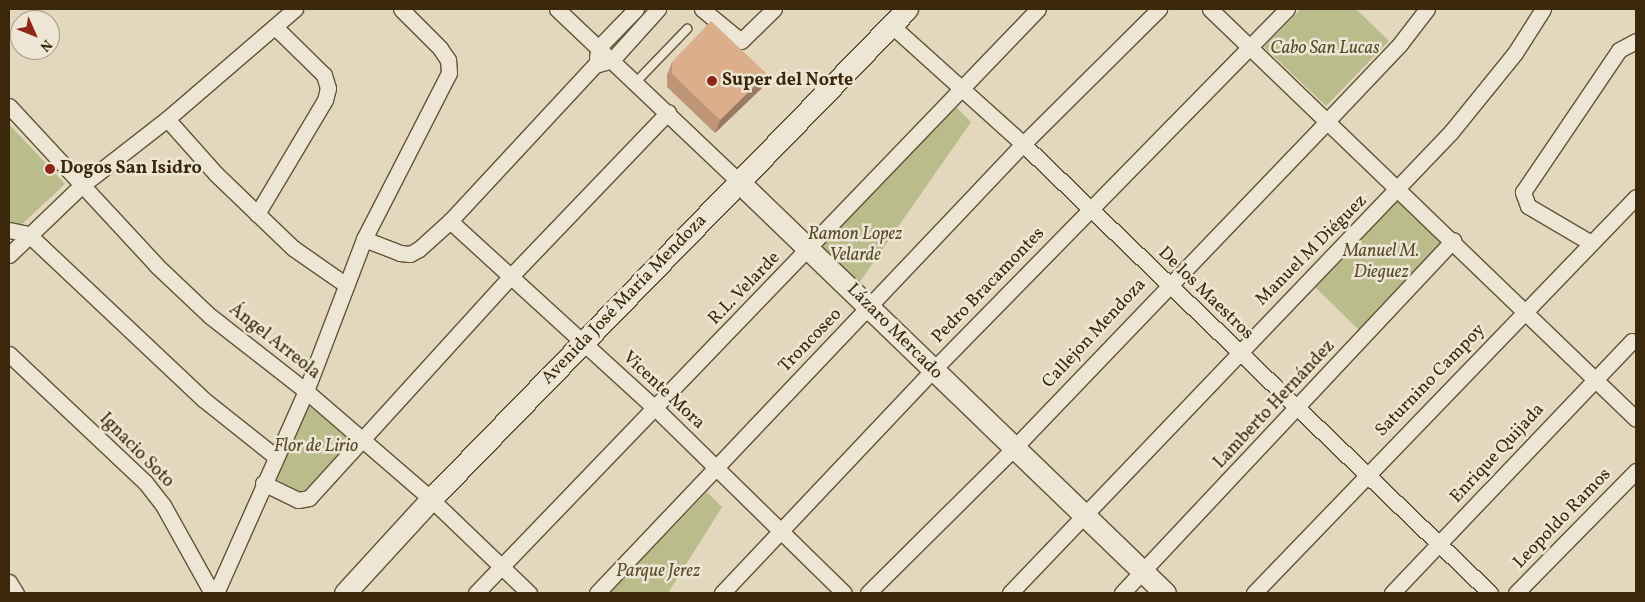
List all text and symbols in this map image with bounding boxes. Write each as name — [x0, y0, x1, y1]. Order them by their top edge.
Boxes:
north arrow — [10, 10, 60, 60]
text: N — [35, 35, 56, 55]
park label: Cabo San Lucas — [1270, 38, 1380, 60]
place label: Super del Norte — [722, 70, 853, 92]
marker: Super del Norte — [706, 75, 718, 87]
place label: Dogos San Isidro — [60, 158, 202, 180]
marker: Dogos San Isidro — [44, 163, 56, 175]
street label: Manuel M Diéguez — [1252, 191, 1372, 311]
street label: Avenida José María Mendoza — [538, 210, 712, 390]
street label: Pedro Bracamontes — [928, 224, 1050, 348]
park label: Ramon Lopez Velarde — [808, 225, 902, 268]
park label: Manuel M. Dieguez — [1343, 242, 1419, 284]
street label: De los Maestros — [1153, 243, 1257, 345]
street label: R.L. Velarde — [705, 248, 785, 330]
street label: Callejon Mendoza — [1039, 275, 1151, 393]
street label: Lázaro Mercado — [841, 279, 947, 385]
street label: Ángel Arreola — [224, 300, 324, 384]
street label: Troncoseo — [775, 304, 847, 378]
street label: Saturnino Campoy — [1372, 320, 1490, 442]
street label: Lamberto Hernández — [1210, 336, 1340, 474]
street label: Vicente Mora — [617, 347, 709, 435]
street label: Enrique Quijada — [1446, 400, 1550, 508]
street label: Ignacio Soto — [94, 409, 178, 493]
park label: Flor de Lirio — [274, 436, 358, 458]
street label: Leopoldo Ramos — [1510, 464, 1616, 574]
park label: Parque Jerez — [616, 561, 700, 583]

